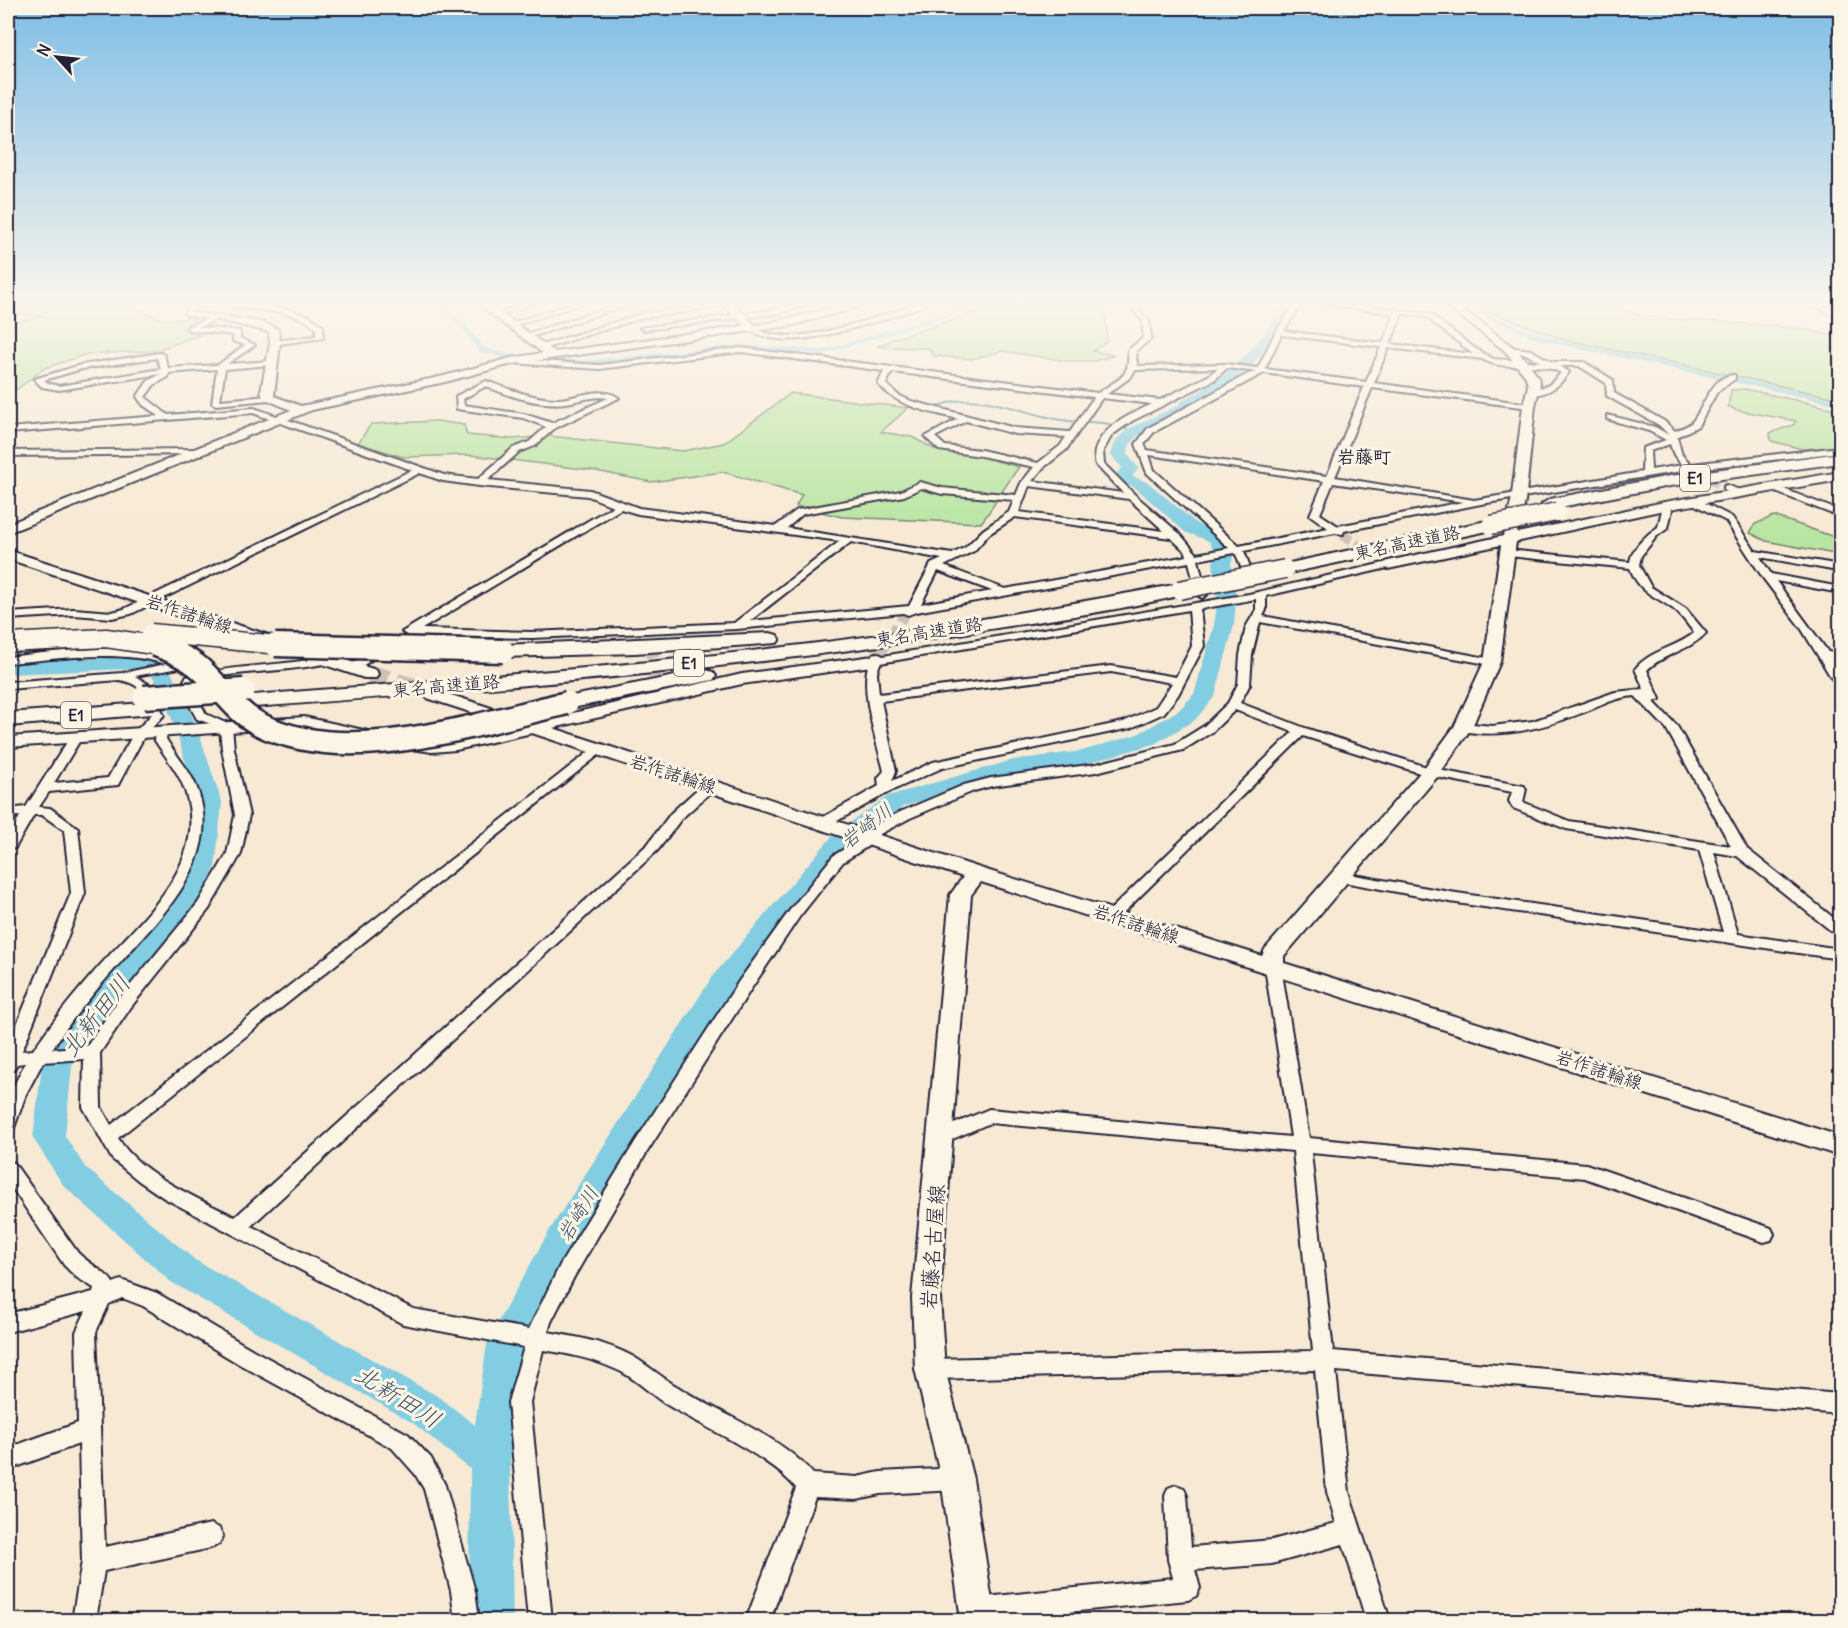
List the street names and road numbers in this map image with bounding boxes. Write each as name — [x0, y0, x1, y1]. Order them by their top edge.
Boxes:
road number: E1 — [1680, 465, 1710, 491]
street label: 東名高速道路 — [1352, 520, 1462, 565]
street label: 岩作諸輪線 — [143, 589, 236, 638]
street label: 東名高速道路 — [874, 612, 984, 651]
road number: E1 — [674, 650, 704, 676]
street label: 東名高速道路 — [391, 669, 501, 702]
road number: E1 — [61, 702, 91, 728]
street label: 岩作諸輪線 — [627, 749, 720, 798]
street label: 岩作諸輪線 — [1090, 899, 1183, 948]
street label: 岩作諸輪線 — [1553, 1045, 1646, 1094]
street label: 岩藤名古屋線 — [915, 1183, 950, 1311]

